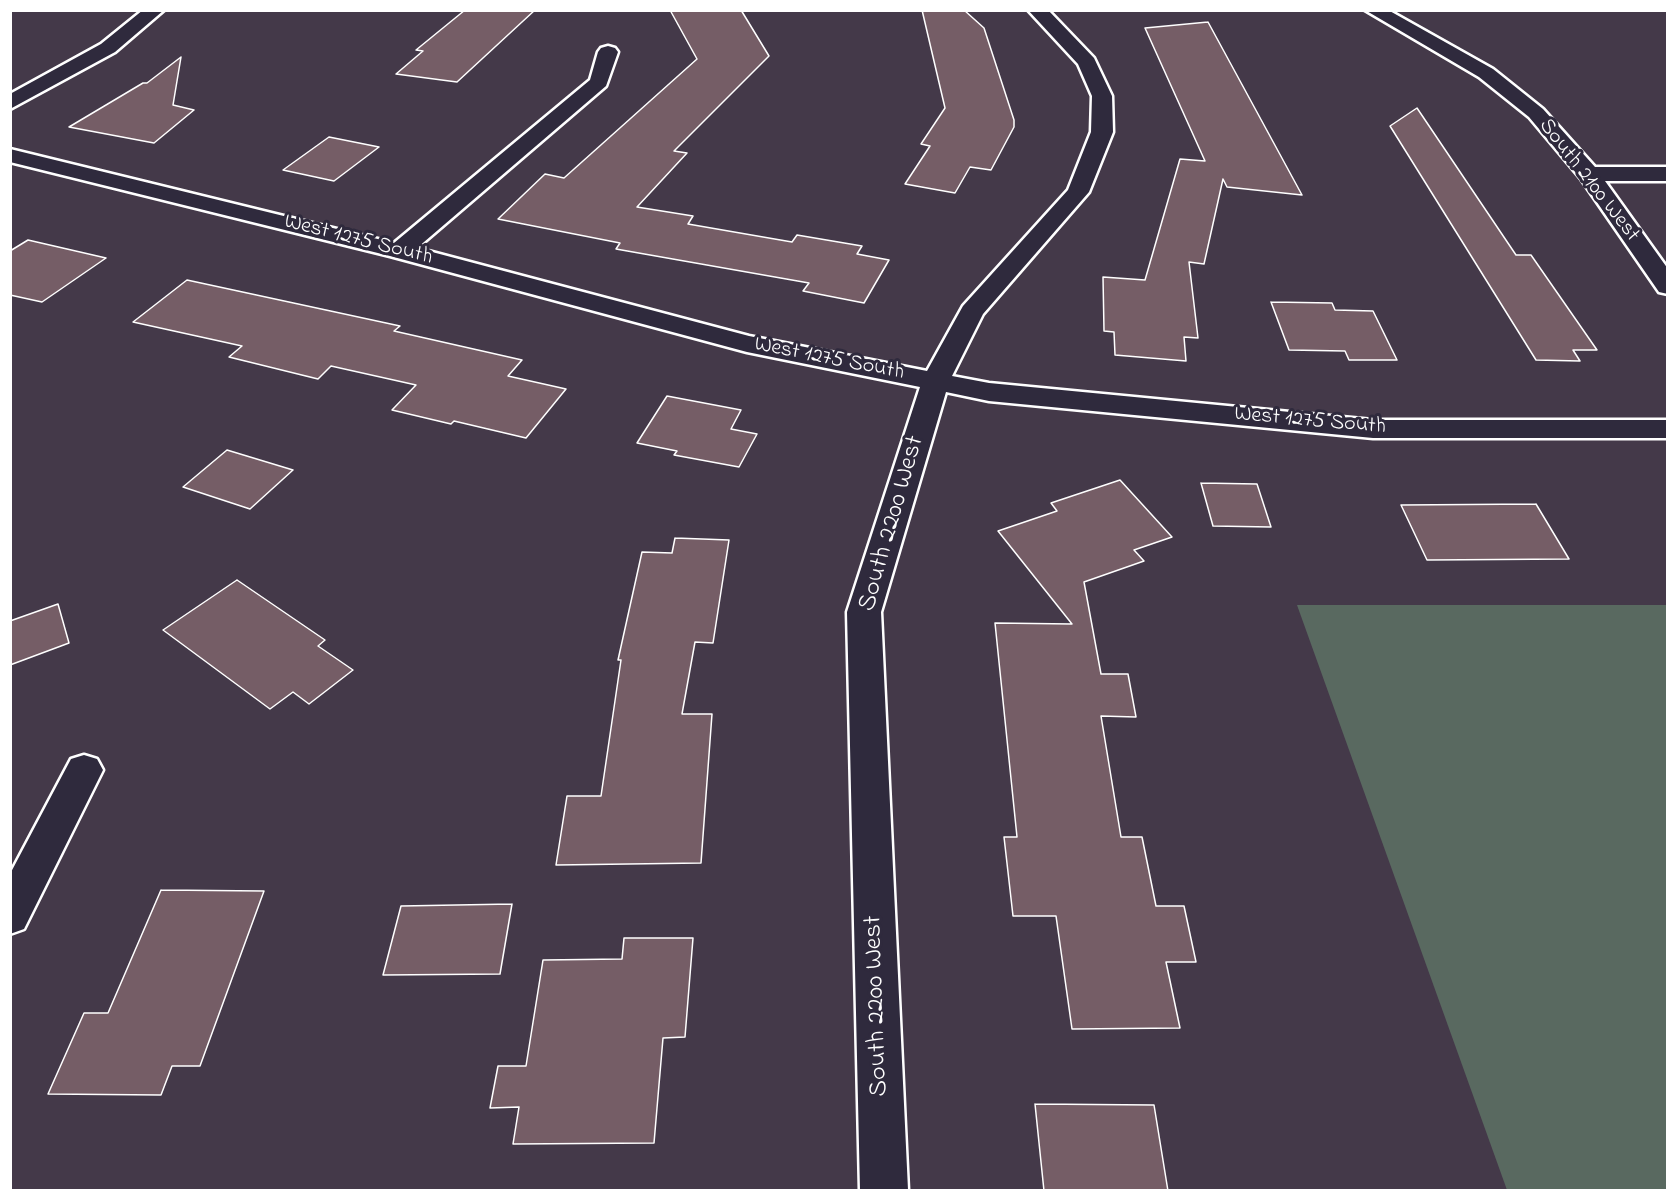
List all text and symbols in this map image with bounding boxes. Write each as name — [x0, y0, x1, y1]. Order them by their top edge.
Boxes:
street label: South 2100 West — [1532, 114, 1644, 248]
street label: West 1275 South — [281, 210, 435, 272]
street label: West 1275 South — [752, 333, 906, 387]
street label: West 1275 South — [1233, 402, 1387, 442]
street label: South 2200 West — [853, 433, 933, 615]
street label: South 2200 West — [859, 915, 897, 1097]

